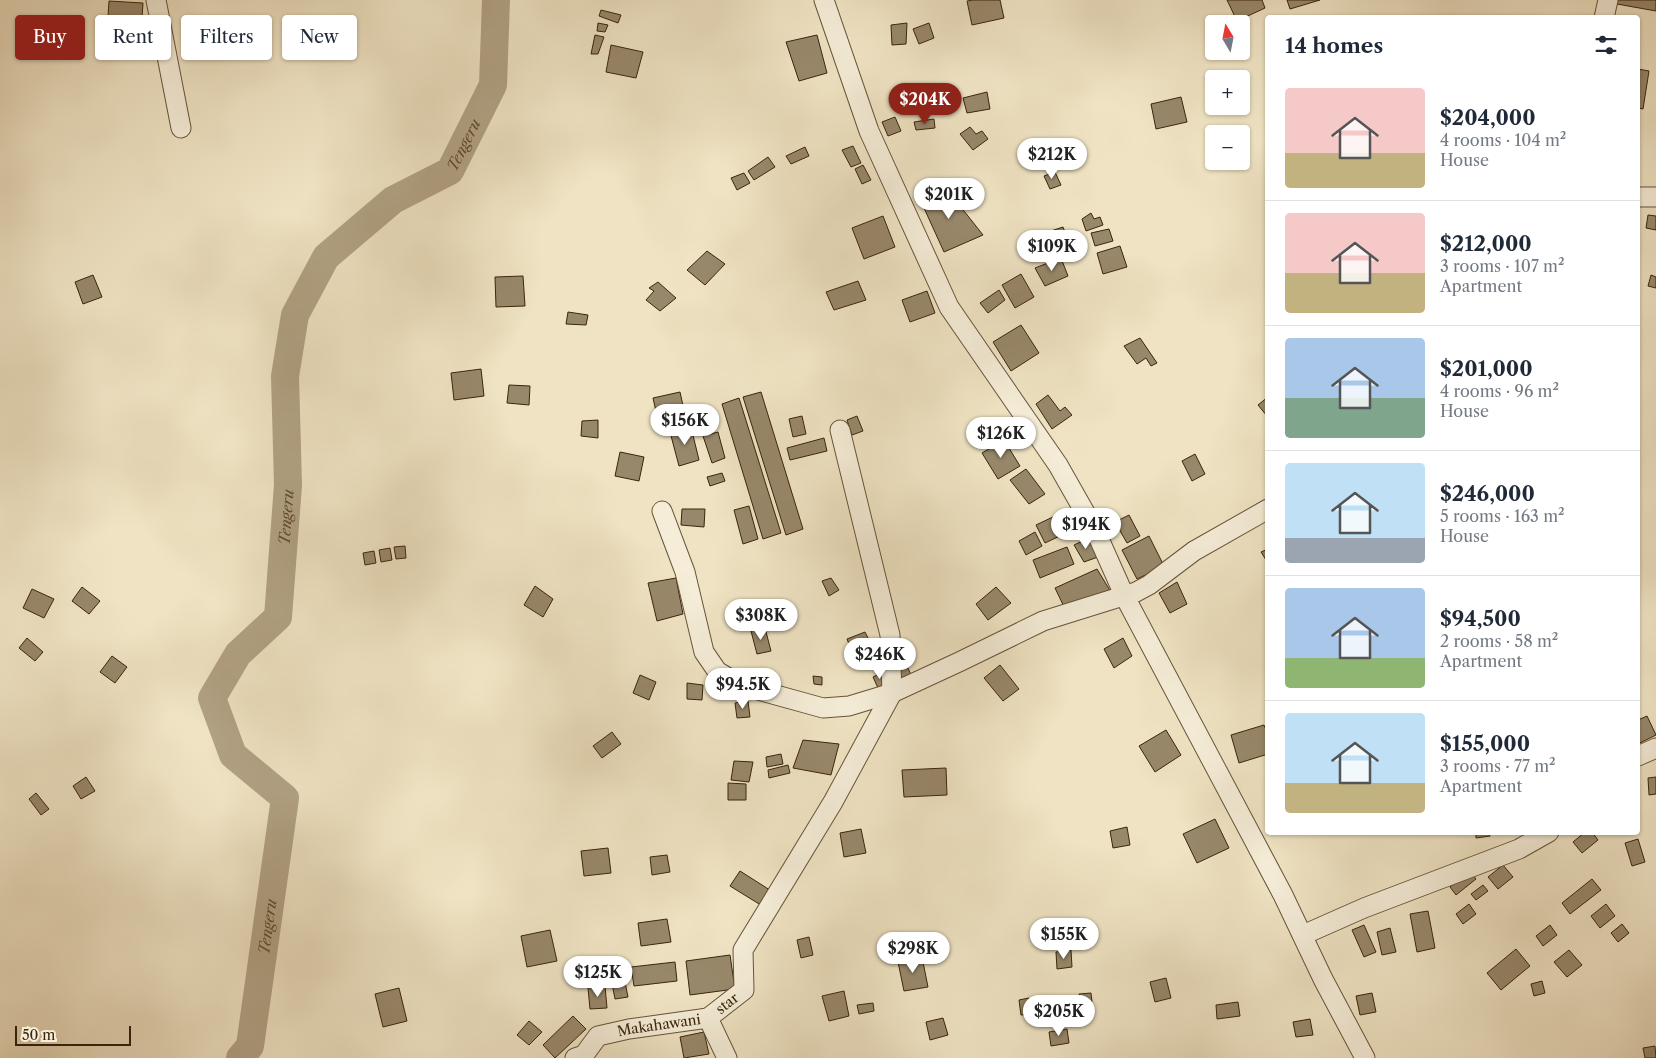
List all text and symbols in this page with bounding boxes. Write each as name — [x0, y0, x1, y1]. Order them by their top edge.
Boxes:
chip: Buy — [15, 15, 85, 60]
chip: Rent — [95, 15, 171, 60]
chip: Filters — [181, 15, 272, 60]
chip: New — [282, 15, 357, 60]
north arrow — [1205, 15, 1250, 60]
map controls — [1205, 15, 1250, 170]
icon: filters — [1592, 31, 1620, 59]
text: 14 homes — [1285, 33, 1383, 58]
button: + — [1205, 70, 1250, 115]
pin: $204K — [890, 82, 960, 125]
text: $204K — [900, 89, 950, 109]
text: $204,000 — [1440, 105, 1536, 130]
icon: home — [1325, 108, 1385, 168]
water label: Tengeru — [442, 116, 484, 174]
button: − — [1205, 125, 1250, 170]
text: 4 rooms · 104 m² — [1440, 130, 1566, 150]
pin: $212K — [1017, 138, 1087, 180]
text: $212K — [1028, 144, 1076, 164]
text: House — [1440, 150, 1489, 170]
pin: $201K — [914, 178, 984, 220]
text: $201K — [925, 184, 973, 204]
pin: $109K — [1017, 230, 1087, 272]
text: $212,000 — [1440, 231, 1532, 256]
icon: home — [1325, 233, 1385, 293]
text: $109K — [1028, 236, 1076, 256]
text: 3 rooms · 107 m² — [1440, 256, 1565, 276]
text: Apartment — [1440, 276, 1522, 296]
text: $201,000 — [1440, 356, 1533, 381]
icon: home — [1325, 358, 1385, 418]
text: 4 rooms · 96 m² — [1440, 381, 1559, 401]
text: House — [1440, 401, 1489, 421]
pin: $156K — [650, 404, 720, 446]
text: $156K — [661, 410, 709, 430]
pin: $126K — [966, 416, 1036, 459]
text: $126K — [977, 423, 1025, 443]
text: $246,000 — [1440, 481, 1535, 506]
icon: home — [1325, 483, 1385, 543]
water label: Tengeru — [274, 489, 297, 546]
text: 5 rooms · 163 m² — [1440, 506, 1565, 526]
pin: $194K — [1051, 508, 1121, 550]
text: $194K — [1062, 514, 1110, 534]
text: House — [1440, 526, 1489, 546]
pin: $308K — [726, 598, 796, 641]
text: $308K — [736, 605, 786, 625]
text: $94,500 — [1440, 606, 1521, 631]
icon: home — [1325, 608, 1385, 668]
text: 2 rooms · 58 m² — [1440, 631, 1558, 651]
pin: $246K — [845, 638, 915, 680]
text: $246K — [855, 644, 905, 664]
text: Apartment — [1440, 651, 1522, 671]
pin: $94.5K — [702, 668, 784, 710]
text: $94.5K — [716, 674, 770, 694]
text: $155,000 — [1440, 731, 1530, 756]
icon: home — [1325, 733, 1385, 793]
text: 3 rooms · 77 m² — [1440, 756, 1556, 776]
text: Apartment — [1440, 776, 1522, 796]
water label: Tengeru — [254, 898, 280, 956]
pin: $155K — [1029, 918, 1099, 960]
text: $155K — [1041, 924, 1087, 944]
pin: $298K — [878, 932, 948, 974]
text: $298K — [888, 938, 938, 958]
pin: $125K — [563, 956, 633, 998]
text: $125K — [574, 962, 622, 982]
street label: star — [712, 989, 742, 1018]
pin: $205K — [1024, 994, 1094, 1037]
text: $205K — [1034, 1001, 1084, 1021]
street label: Makahawani — [615, 1010, 702, 1040]
scale bar — [15, 1023, 131, 1046]
text: 50 m — [22, 1026, 55, 1044]

